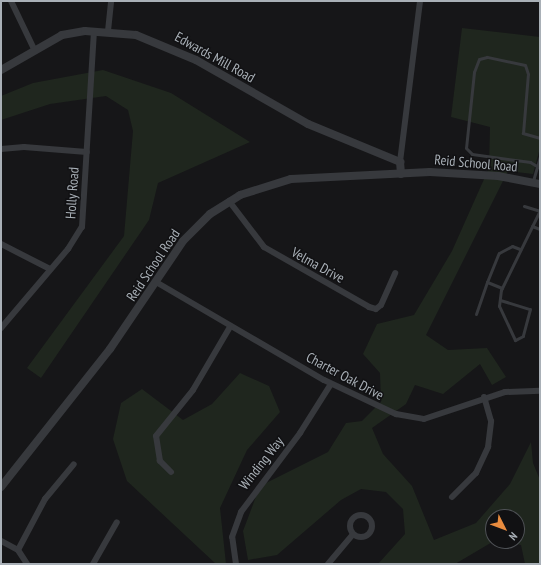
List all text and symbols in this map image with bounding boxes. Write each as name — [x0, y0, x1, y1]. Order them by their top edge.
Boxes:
street label: Edwards Mill Road — [172, 28, 258, 86]
street label: Reid School Road — [434, 151, 518, 175]
street label: Holly Road — [62, 166, 82, 220]
street label: Reid School Road — [123, 226, 183, 304]
street label: Velma Drive — [289, 244, 347, 286]
street label: Charter Oak Drive — [303, 348, 387, 404]
street label: Winding Way — [235, 433, 287, 493]
north arrow — [485, 509, 525, 549]
text: N — [506, 529, 520, 543]

